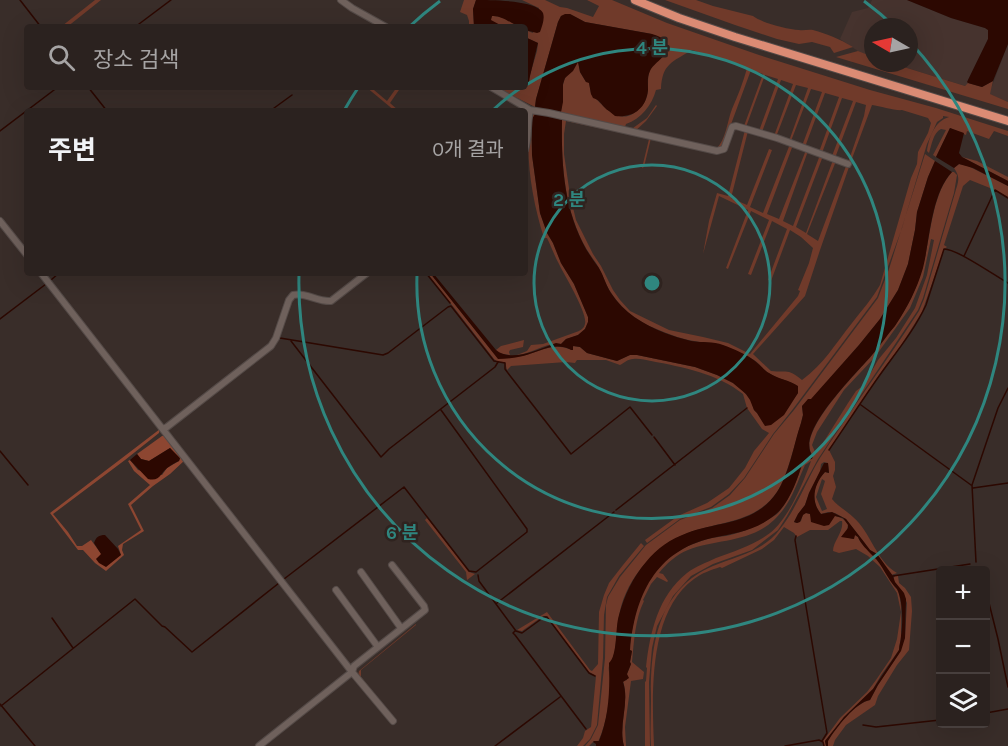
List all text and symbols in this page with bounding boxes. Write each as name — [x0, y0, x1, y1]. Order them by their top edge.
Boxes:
north arrow — [864, 18, 918, 72]
search box — [24, 24, 528, 90]
text: 4 분 — [636, 37, 668, 59]
icon: search — [45, 41, 78, 74]
text: 장소 검색 — [93, 47, 179, 73]
text: 주변 — [48, 135, 96, 166]
text: 0개 결과 — [432, 138, 504, 161]
text: 2 분 — [553, 189, 585, 211]
centre of rings — [642, 273, 662, 293]
text: 6 분 — [386, 522, 418, 544]
map controls — [936, 566, 990, 728]
button: + — [936, 566, 990, 620]
button: − — [936, 620, 990, 674]
button: layers — [936, 674, 990, 728]

